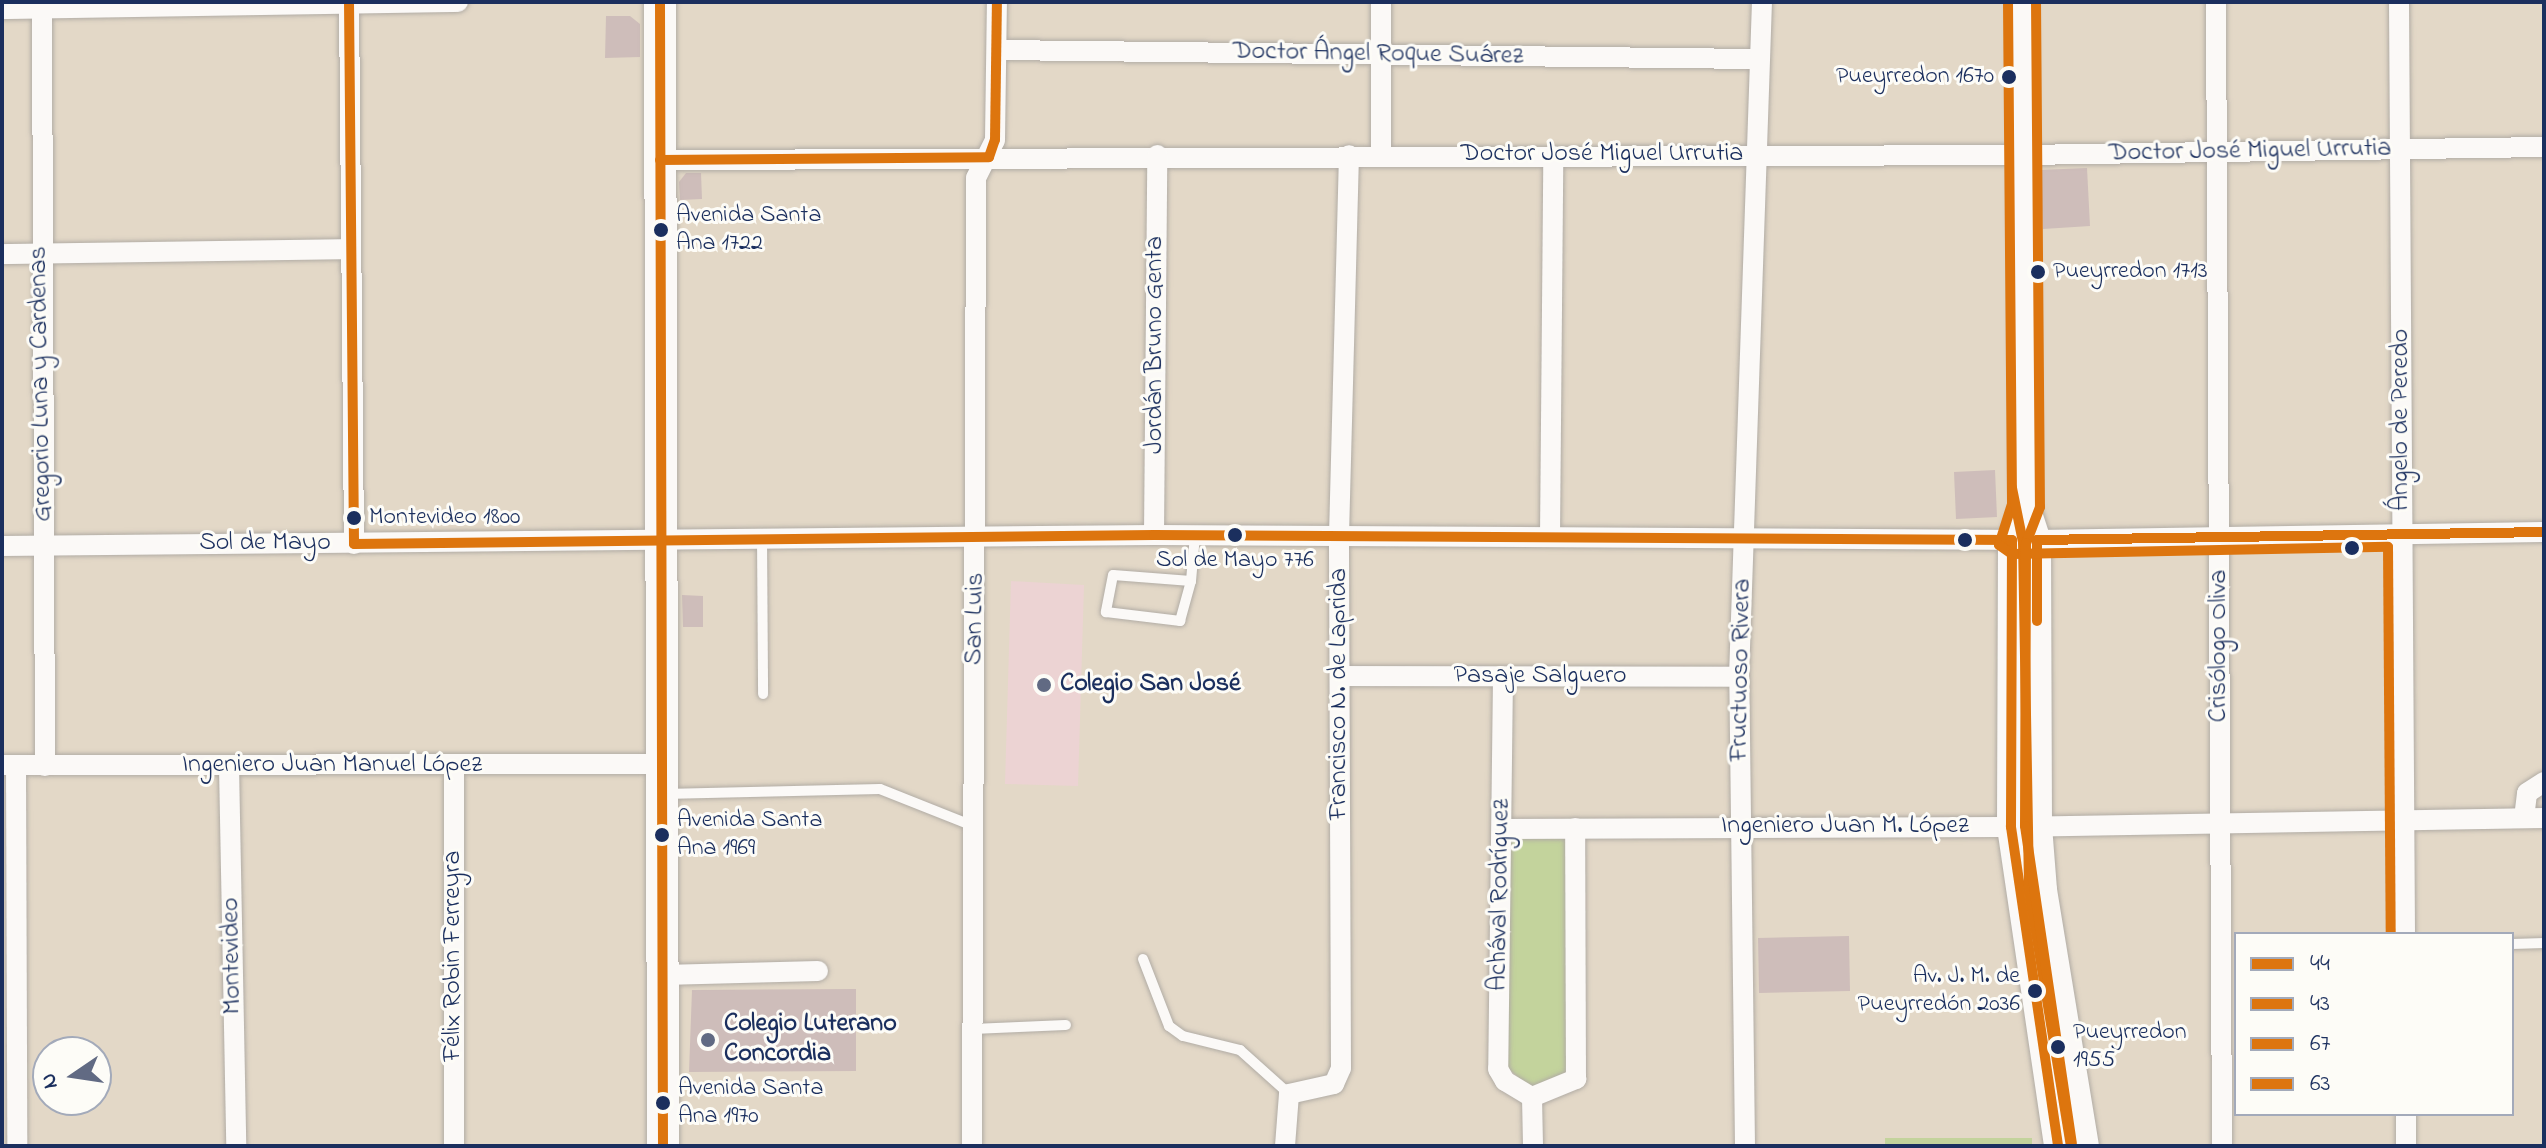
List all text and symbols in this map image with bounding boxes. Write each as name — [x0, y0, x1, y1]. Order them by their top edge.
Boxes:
street label: Doctor Ángel Roque Suárez — [1232, 37, 1524, 73]
place label: Pueyrredon 1670 — [1836, 63, 1994, 91]
marker: Pueyrredon 1670 — [2001, 69, 2017, 85]
street label: Doctor José Miguel Urrutia — [2108, 134, 2392, 170]
street label: Doctor José Miguel Urrutia — [1461, 139, 1743, 171]
place label: Avenida Santa Ana 1722 — [676, 202, 821, 258]
marker: Avenida Santa Ana 1722 — [653, 222, 669, 238]
street label: Jordán Bruno Genta — [1140, 236, 1172, 454]
street label: Gregorio Luna y Cardenas — [24, 246, 60, 522]
place label: Pueyrredon 1713 — [2053, 258, 2208, 286]
marker: Pueyrredon 1713 — [2030, 264, 2046, 280]
street label: Ángelo de Peredo — [2386, 329, 2418, 511]
place label: Montevideo 1800 — [369, 504, 520, 532]
marker: Montevideo 1800 — [346, 510, 362, 526]
marker: Sol de Mayo 776 — [1227, 527, 1243, 543]
street label: Sol de Mayo — [199, 528, 331, 560]
unlabelled marker — [1957, 532, 1973, 548]
unlabelled marker — [2344, 540, 2360, 556]
place label: Sol de Mayo 776 — [1156, 547, 1314, 575]
street label: Francisco N. de Laprida — [1324, 568, 1356, 820]
street label: Crisólogo Oliva — [2204, 570, 2236, 722]
street label: San Luis — [960, 573, 992, 665]
street label: Fructuoso Rivera — [1725, 578, 1759, 762]
street label: Pasaje Salguero — [1454, 661, 1626, 693]
place label: Colegio San José — [1060, 669, 1241, 701]
marker: Colegio San José — [1035, 676, 1053, 694]
street label: Ingeniero Juan Manuel López — [182, 750, 482, 782]
street label: Achával Rodríguez — [1484, 799, 1518, 991]
place label: Avenida Santa Ana 1969 — [677, 807, 822, 863]
street label: Ingeniero Juan M. López — [1721, 811, 1969, 843]
marker: Avenida Santa Ana 1969 — [654, 827, 670, 843]
street label: Félix Robin Ferreyra — [438, 850, 470, 1062]
street label: Montevideo — [216, 897, 250, 1015]
legend — [2234, 932, 2514, 1116]
text: 44 — [2310, 947, 2330, 982]
place label: Av. J. M. de Pueyrredón 2036 — [1858, 963, 2020, 1019]
marker: Av. J. M. de Pueyrredón 2036 — [2027, 983, 2043, 999]
text: 43 — [2310, 987, 2330, 1022]
place label: Colegio Luterano Concordia — [724, 1009, 897, 1070]
place label: Pueyrredon 1955 — [2073, 1019, 2187, 1075]
text: 67 — [2310, 1027, 2330, 1062]
marker: Colegio Luterano Concordia — [699, 1031, 717, 1049]
north arrow — [32, 1036, 112, 1116]
marker: Pueyrredon 1955 — [2050, 1039, 2066, 1055]
text: 63 — [2310, 1067, 2330, 1102]
text: N — [33, 1070, 68, 1092]
place label: Avenida Santa Ana 1970 — [678, 1075, 823, 1131]
marker: Avenida Santa Ana 1970 — [655, 1095, 671, 1111]

